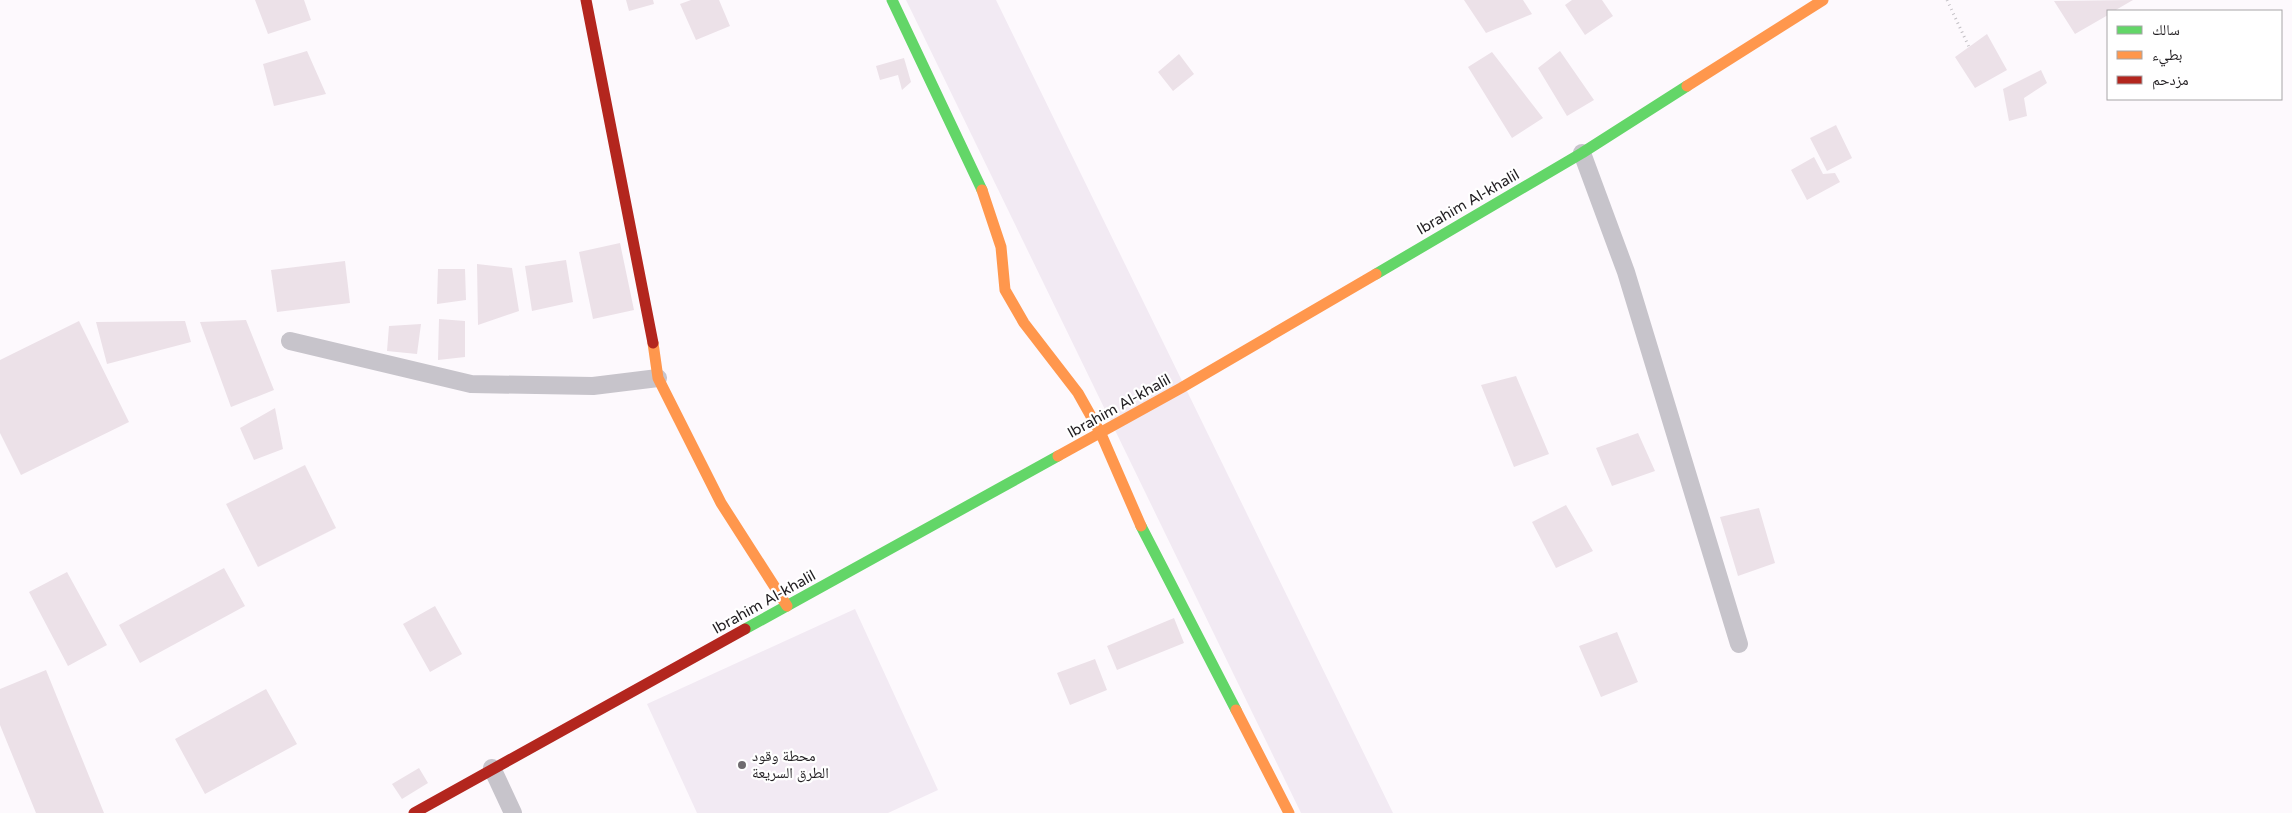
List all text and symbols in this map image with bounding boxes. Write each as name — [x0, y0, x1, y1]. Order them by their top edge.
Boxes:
legend — [2107, 10, 2282, 100]
text: سالك — [2152, 21, 2180, 39]
text: بطيء — [2152, 46, 2182, 67]
text: مزدحم — [2152, 71, 2189, 90]
street label: Ibrahim Al-khalil — [1414, 165, 1522, 239]
street label: Ibrahim Al-khalil — [1064, 370, 1174, 442]
street label: Ibrahim Al-khalil — [709, 566, 819, 638]
place label: محطة وقود الطرق السريعة — [752, 747, 829, 783]
marker: محطة وقود الطرق السريعة — [736, 759, 748, 771]

